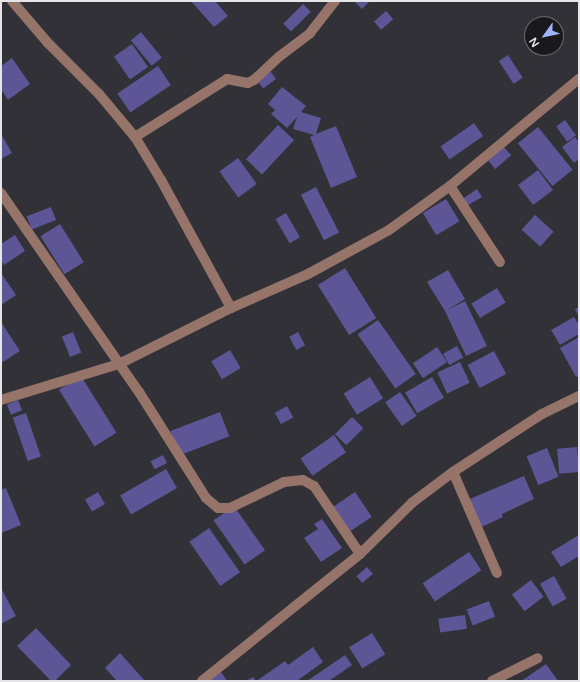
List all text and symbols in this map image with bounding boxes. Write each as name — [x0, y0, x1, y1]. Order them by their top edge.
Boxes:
north arrow — [524, 16, 564, 56]
text: N — [526, 35, 542, 50]

